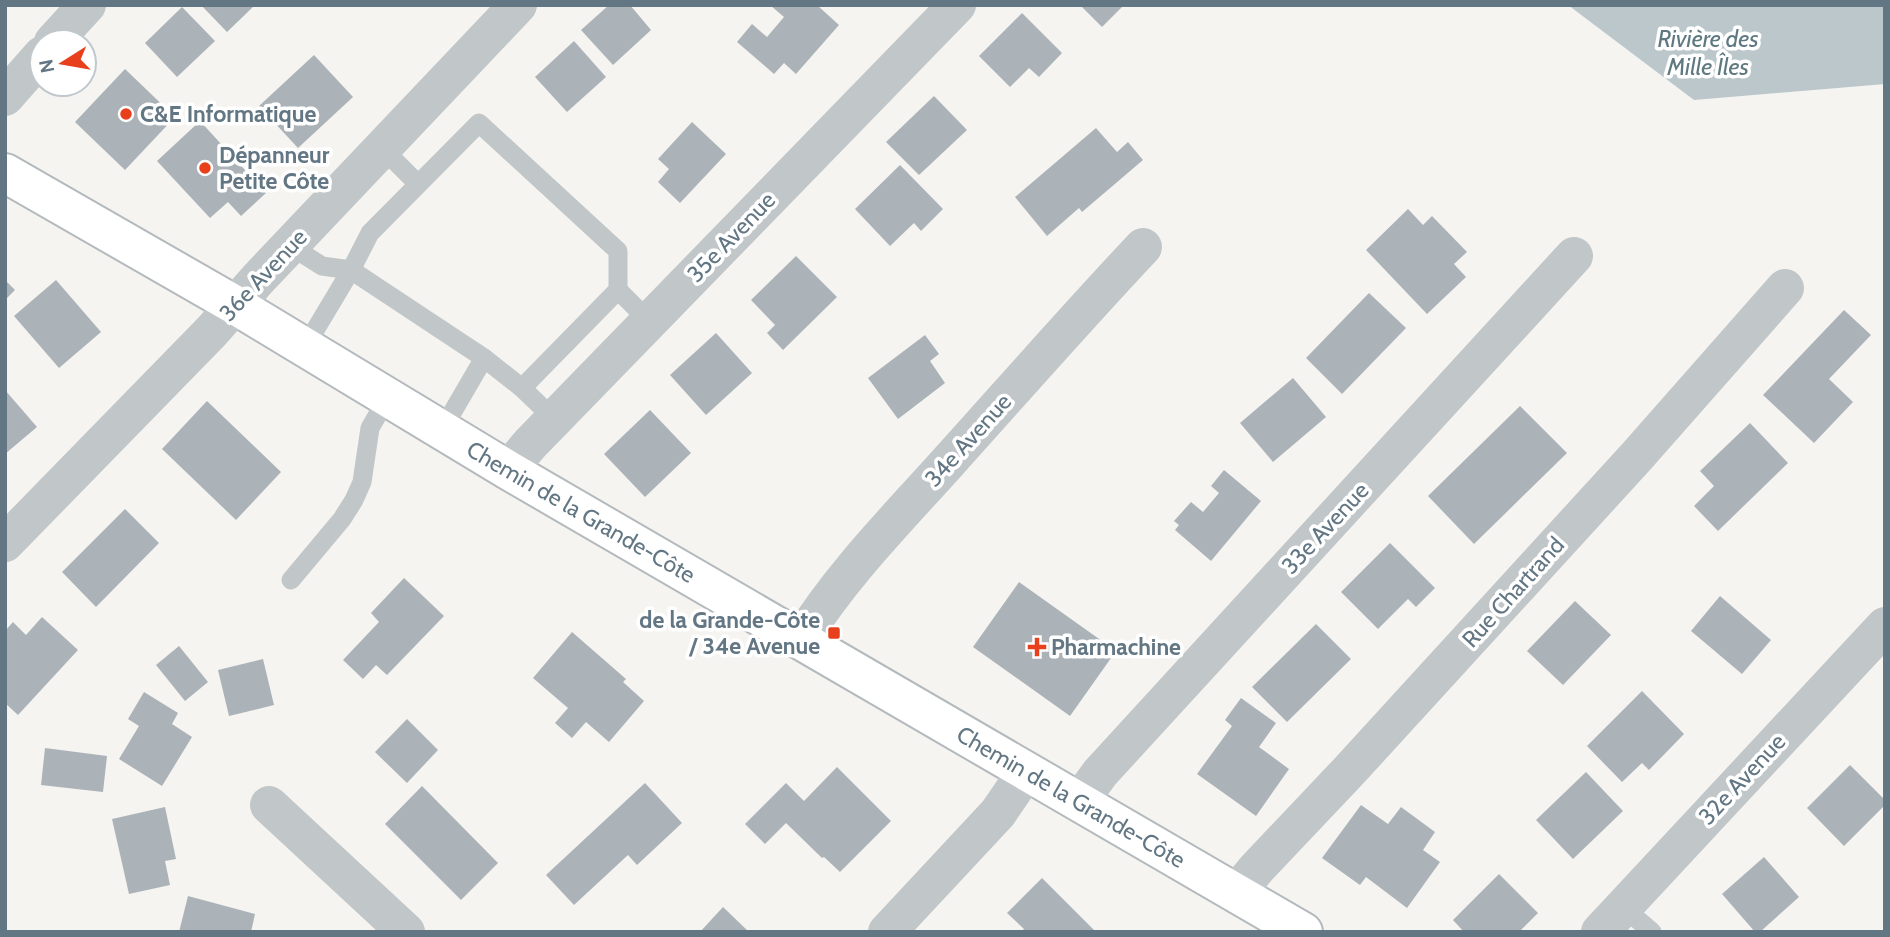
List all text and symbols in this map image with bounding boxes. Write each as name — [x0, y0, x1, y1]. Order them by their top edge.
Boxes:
water label: Rivière des Mille Îles — [1657, 24, 1759, 81]
north arrow — [28, 28, 98, 98]
text: N — [34, 57, 59, 75]
place label: C&E Informatique — [140, 100, 316, 128]
marker: C&E Informatique — [118, 106, 134, 122]
place label: Dépanneur Petite Côte — [219, 141, 330, 195]
marker: Dépanneur Petite Côte — [197, 160, 213, 176]
street label: 35e Avenue — [681, 186, 781, 288]
street label: 36e Avenue — [213, 223, 313, 327]
street label: 34e Avenue — [919, 388, 1017, 492]
street label: Chemin de la Grande-Côte — [462, 435, 700, 589]
street label: 33e Avenue — [1276, 476, 1375, 580]
street label: Rue Chartrand — [1456, 531, 1570, 653]
place label: de la Grande-Côte / 34e Avenue — [639, 606, 820, 660]
marker: de la Grande-Côte / 34e Avenue — [826, 625, 842, 641]
place label: Pharmachine — [1051, 633, 1181, 661]
marker: Pharmachine — [1029, 639, 1045, 655]
street label: Chemin de la Grande-Côte — [952, 720, 1190, 874]
street label: 32e Avenue — [1693, 727, 1791, 830]

